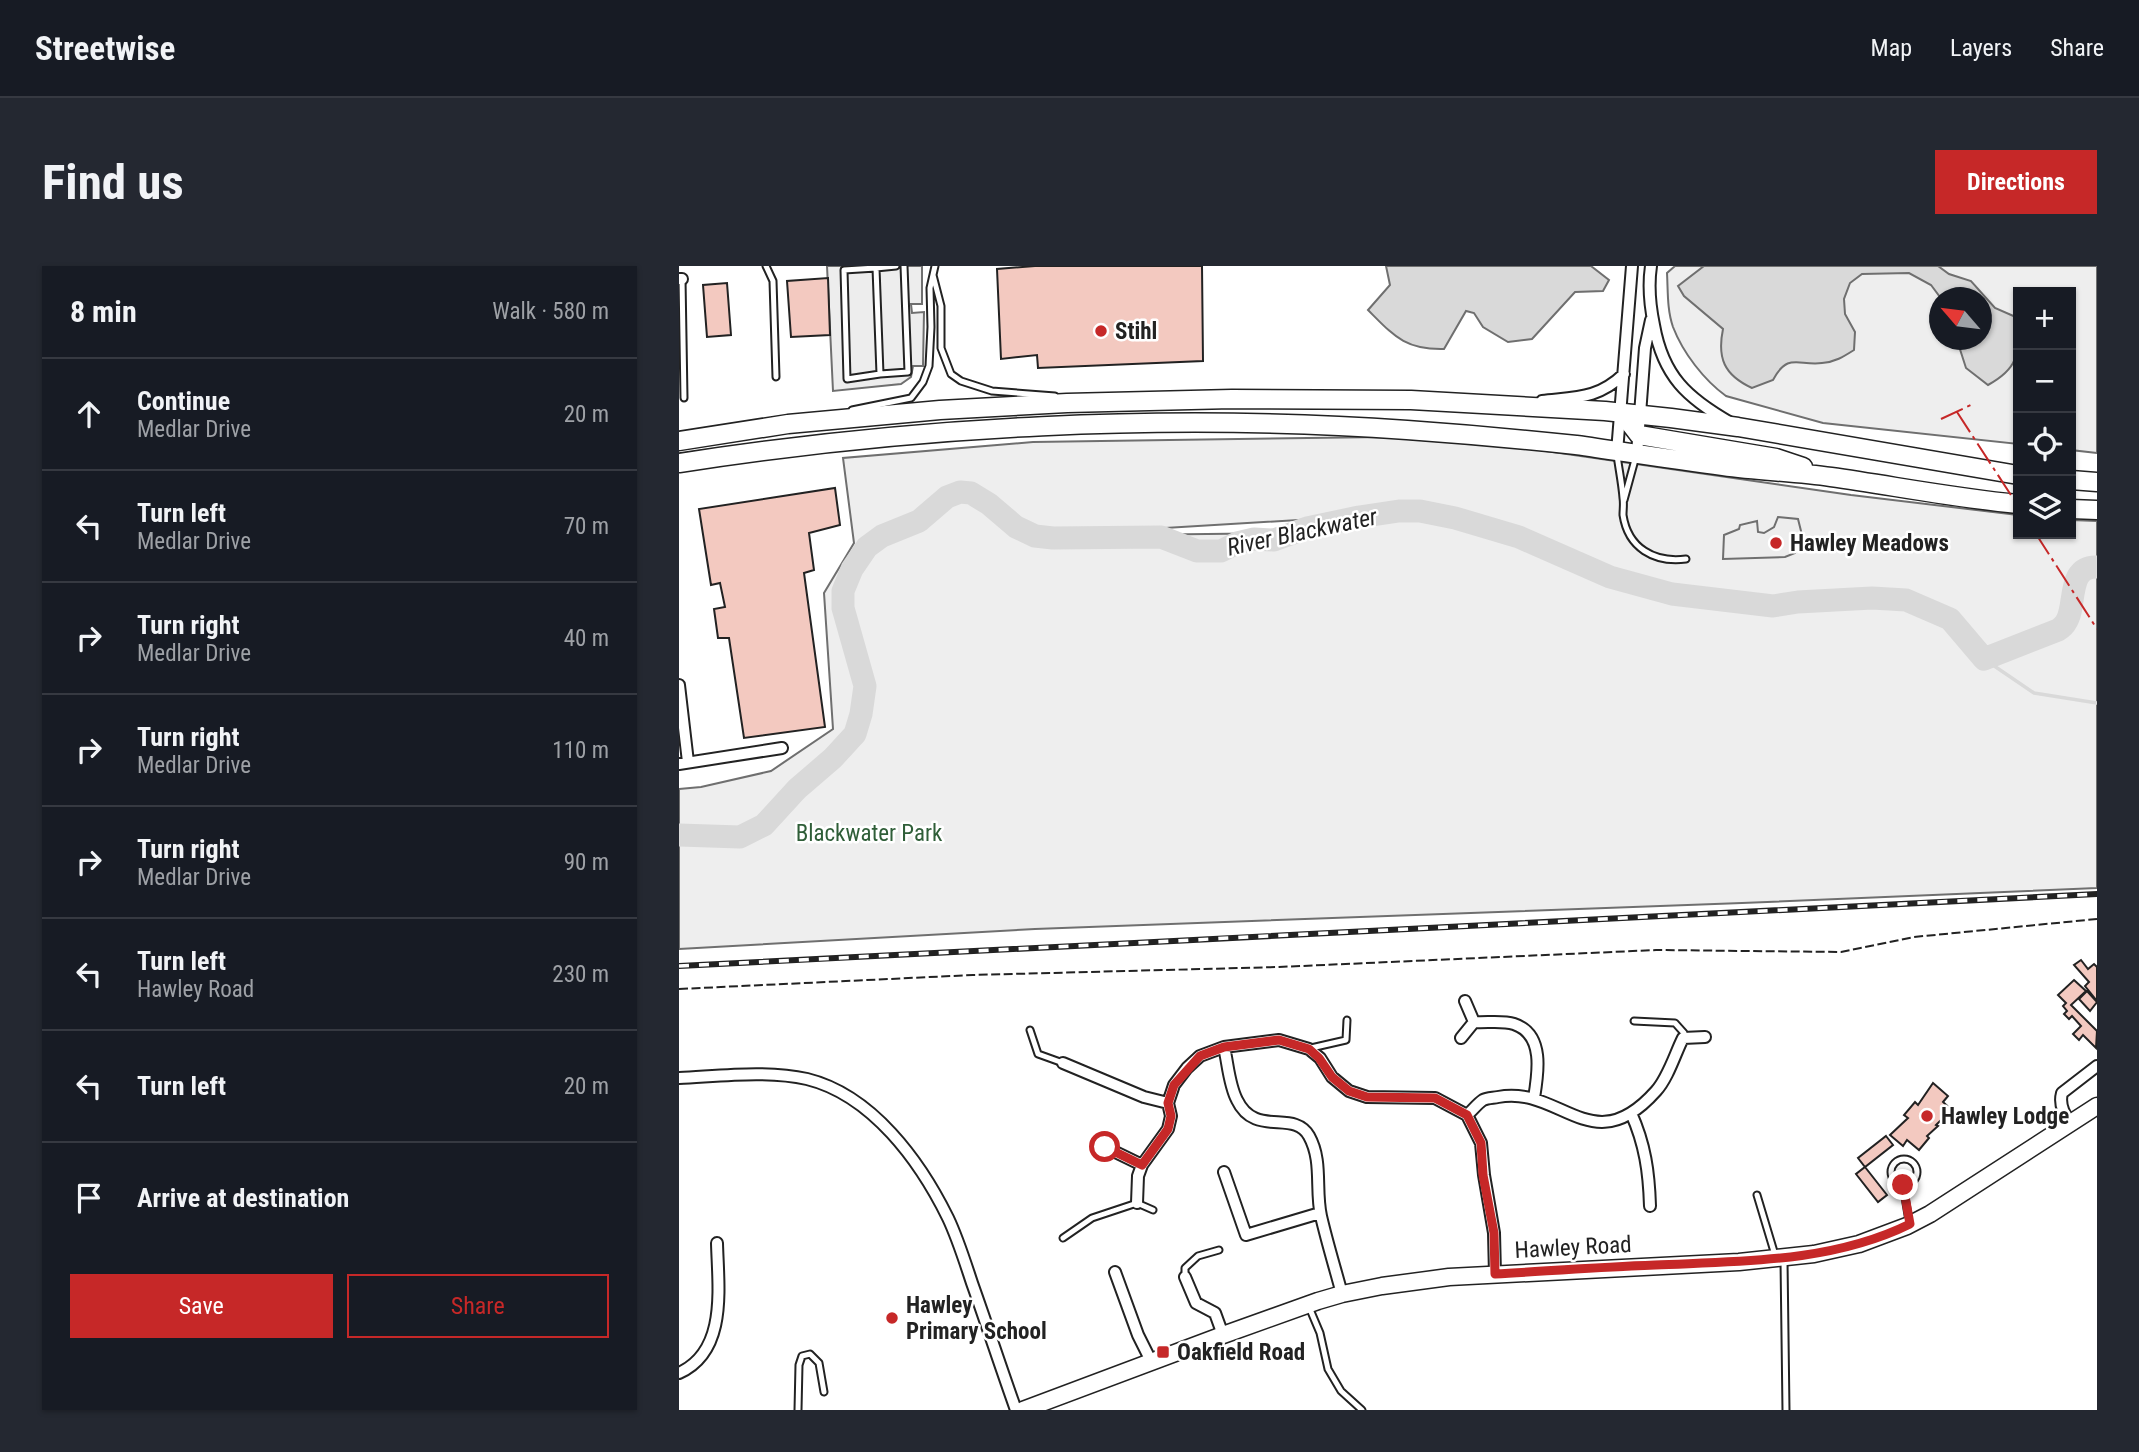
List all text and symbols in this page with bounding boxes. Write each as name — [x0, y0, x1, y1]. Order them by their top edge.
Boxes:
text: Streetwise — [35, 29, 175, 68]
text: Map — [1871, 34, 1912, 62]
text: Layers — [1950, 34, 2012, 62]
text: Share — [2050, 34, 2104, 62]
button: Directions — [1935, 150, 2097, 214]
text: Find us — [42, 154, 184, 211]
north arrow — [1929, 287, 1992, 350]
map controls — [2013, 287, 2076, 539]
button: + — [2013, 287, 2076, 350]
text: 8 min — [70, 294, 137, 329]
text: Walk · 580 m — [492, 298, 609, 325]
place label: Stihl — [1115, 318, 1157, 345]
marker: Stihl — [1093, 323, 1109, 339]
button: − — [2013, 350, 2076, 413]
text: Continue — [137, 386, 230, 416]
icon: ahead — [70, 395, 108, 433]
text: 20 m — [564, 401, 609, 428]
button: locate — [2013, 413, 2076, 476]
text: Medlar Drive — [137, 416, 251, 443]
button: layers — [2013, 476, 2076, 539]
text: Turn left — [137, 498, 226, 528]
water label: River Blackwater — [1224, 502, 1380, 562]
icon: left — [70, 507, 108, 545]
text: 70 m — [564, 513, 609, 540]
text: Medlar Drive — [137, 528, 251, 555]
place label: Hawley Meadows — [1790, 530, 1949, 557]
marker: Hawley Meadows — [1768, 535, 1784, 551]
text: Turn right — [137, 610, 239, 640]
icon: right — [70, 619, 108, 657]
text: 40 m — [564, 625, 609, 652]
text: Medlar Drive — [137, 640, 251, 667]
text: Turn right — [137, 722, 239, 752]
icon: right — [70, 731, 108, 769]
text: 110 m — [552, 737, 609, 764]
text: Medlar Drive — [137, 752, 251, 779]
park label: Blackwater Park — [796, 820, 943, 847]
text: Turn right — [137, 834, 239, 864]
icon: right — [70, 843, 108, 881]
text: 90 m — [564, 849, 609, 876]
text: Medlar Drive — [137, 864, 251, 891]
text: Turn left — [137, 946, 226, 976]
icon: left — [70, 955, 108, 993]
text: 230 m — [552, 961, 609, 988]
text: Hawley Road — [137, 976, 254, 1003]
icon: left — [70, 1067, 108, 1105]
text: Turn left — [137, 1071, 226, 1101]
text: 20 m — [564, 1073, 609, 1100]
place label: Hawley Lodge — [1941, 1103, 2069, 1130]
marker: Hawley Lodge — [1919, 1108, 1935, 1124]
route start — [1089, 1131, 1120, 1162]
route end — [1887, 1169, 1918, 1200]
icon: arrive — [70, 1179, 108, 1217]
text: Arrive at destination — [137, 1183, 349, 1213]
street label: Hawley Road — [1514, 1231, 1632, 1264]
button: Save — [70, 1274, 333, 1338]
button: Share — [347, 1274, 609, 1338]
place label: Hawley Primary School — [906, 1292, 1047, 1345]
marker: Hawley Primary School — [884, 1310, 900, 1326]
place label: Oakfield Road — [1177, 1339, 1305, 1366]
marker: Oakfield Road — [1155, 1344, 1171, 1360]

